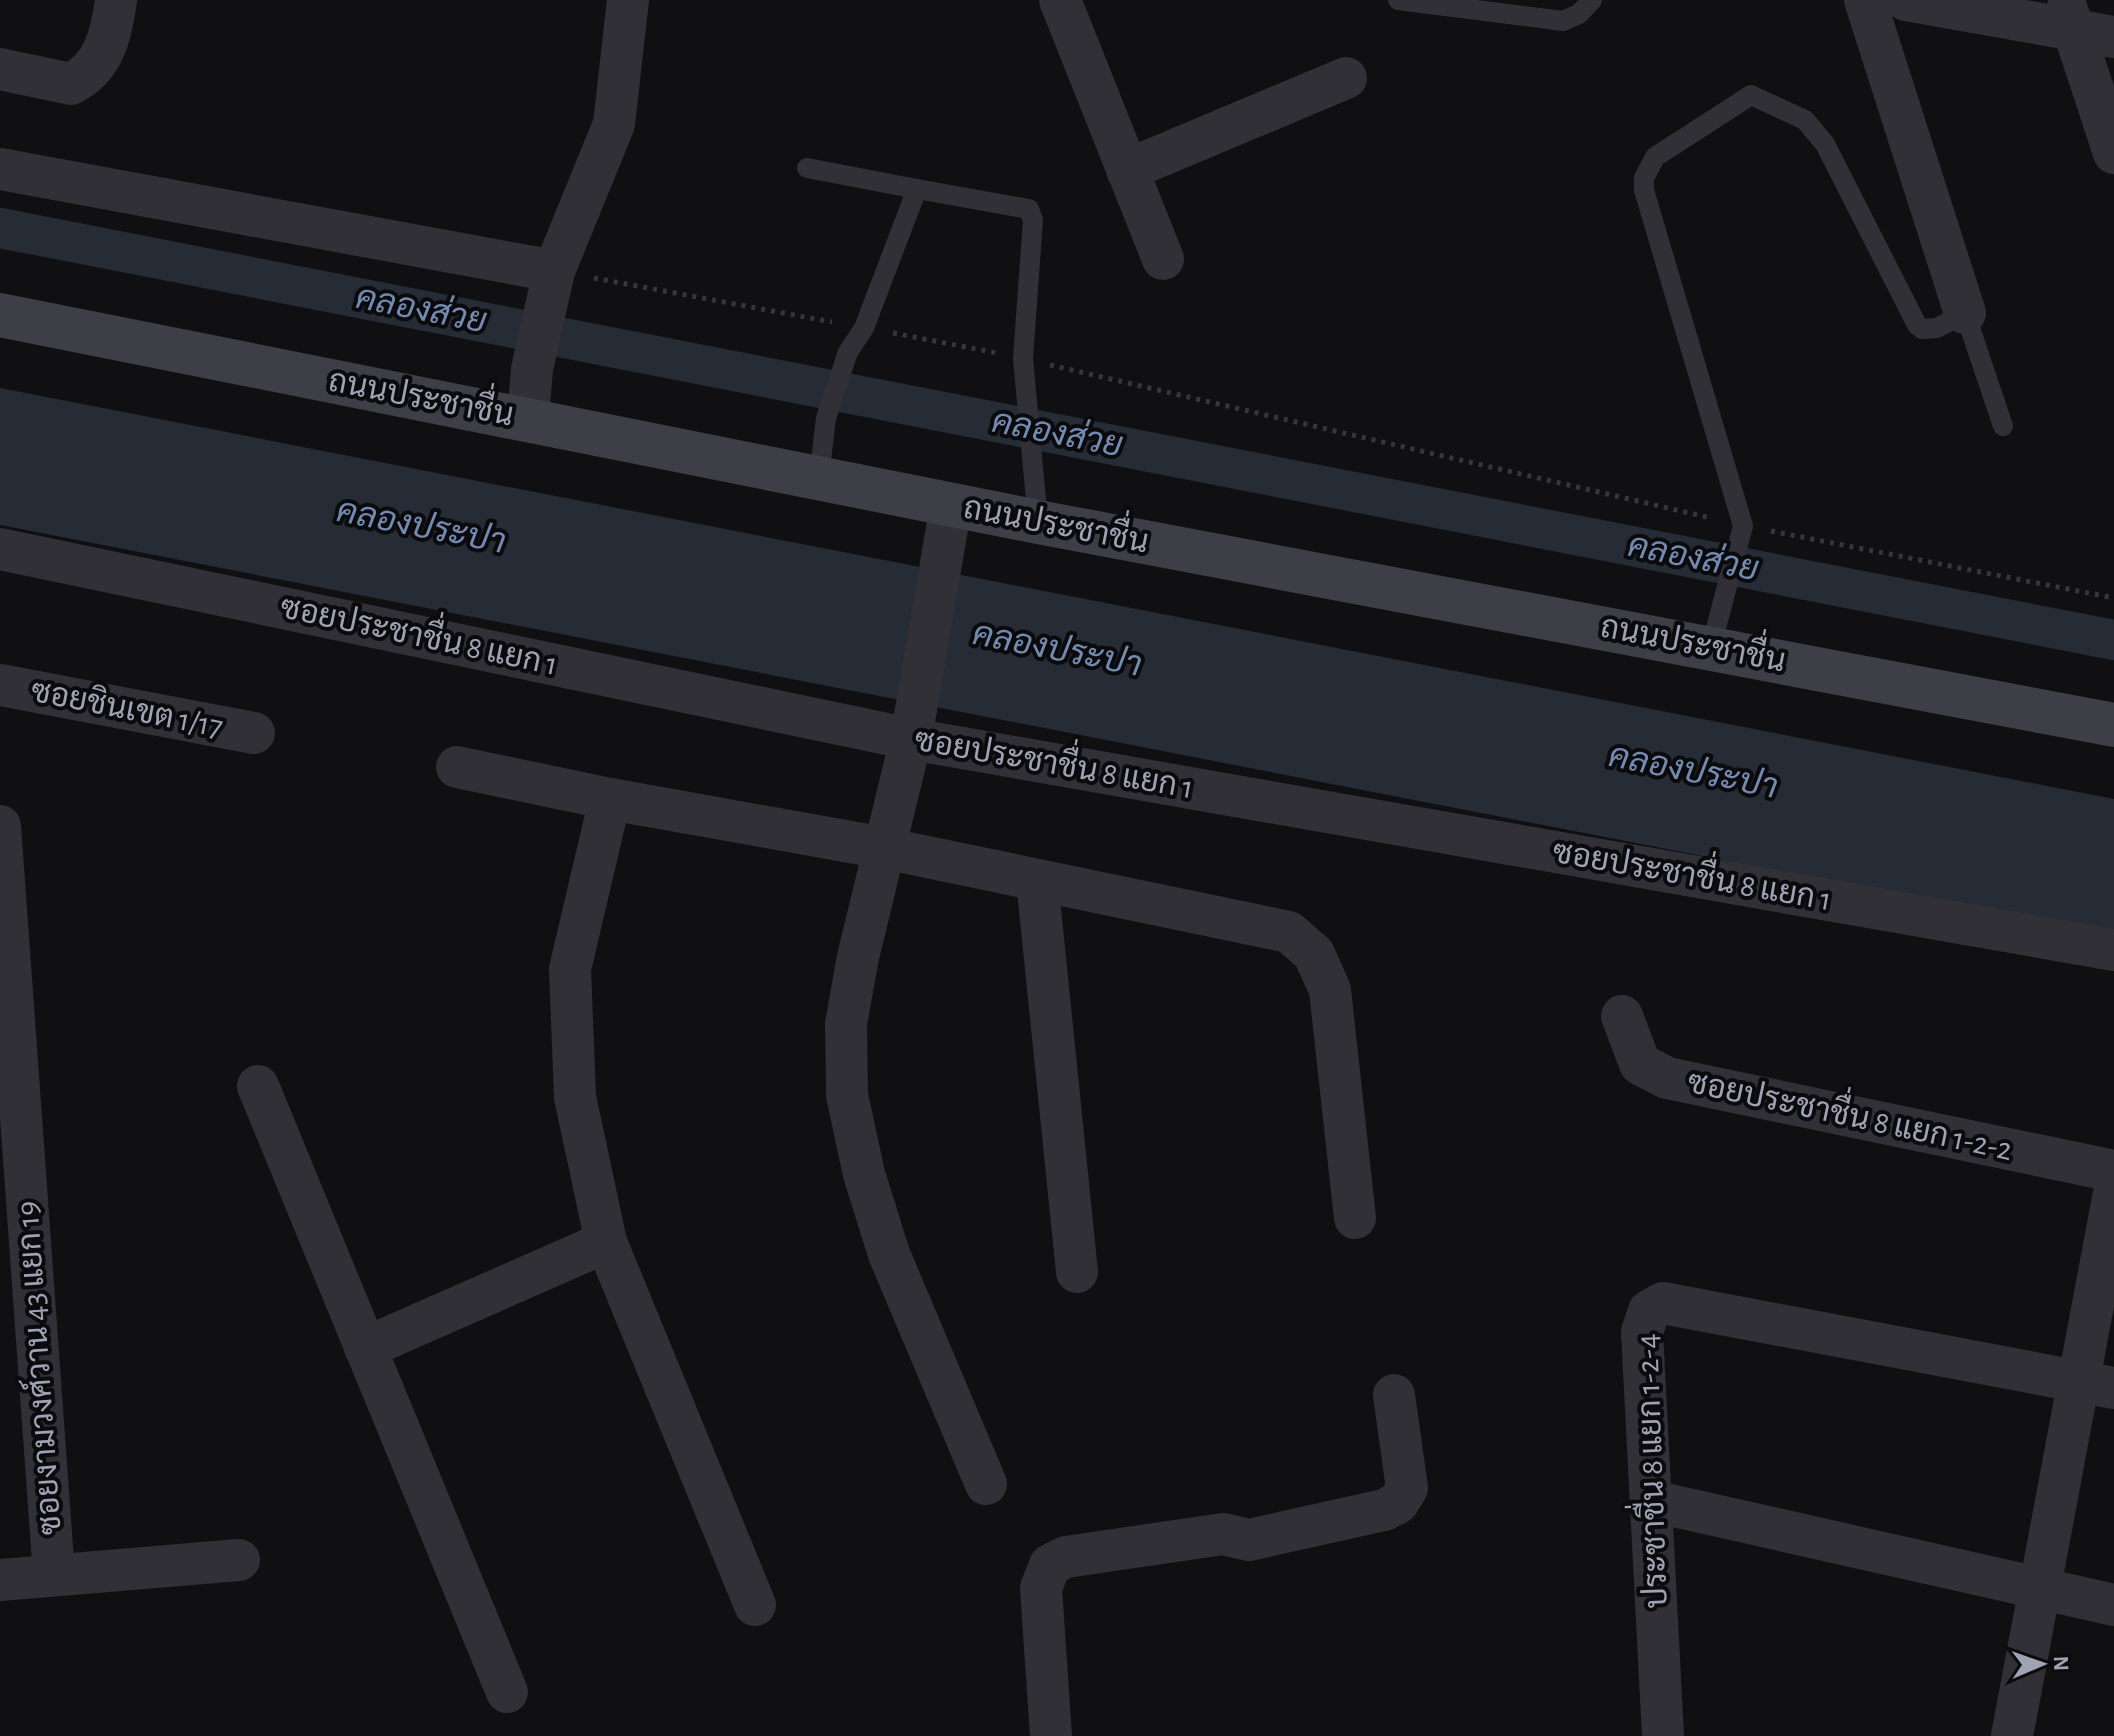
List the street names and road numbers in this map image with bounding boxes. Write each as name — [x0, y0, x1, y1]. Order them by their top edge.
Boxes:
street label: ถนนประชาชื่น — [326, 352, 519, 432]
street label: ถนนประชาชื่น — [961, 479, 1154, 559]
street label: ซอยประชาชื่น 8 แยก 1 — [278, 578, 563, 681]
street label: ถนนประชาชื่น — [1598, 598, 1791, 678]
street label: ซอยชินเขต 1/17 — [28, 672, 226, 743]
street label: ซอยประชาชื่น 8 แยก 1 — [912, 711, 1198, 804]
street label: ซอยประชาชื่น 8 แยก 1 — [1550, 823, 1836, 916]
street label: ซอยประชาชื่น 8 แยก 1-2-2 — [1685, 1053, 2018, 1166]
street label: ซอยงามวงศ์วาน 43 แยก 19 — [5, 1200, 67, 1536]
street label: ประชาชื่น 8 แยก 1-2-4 — [1618, 1333, 1673, 1609]

